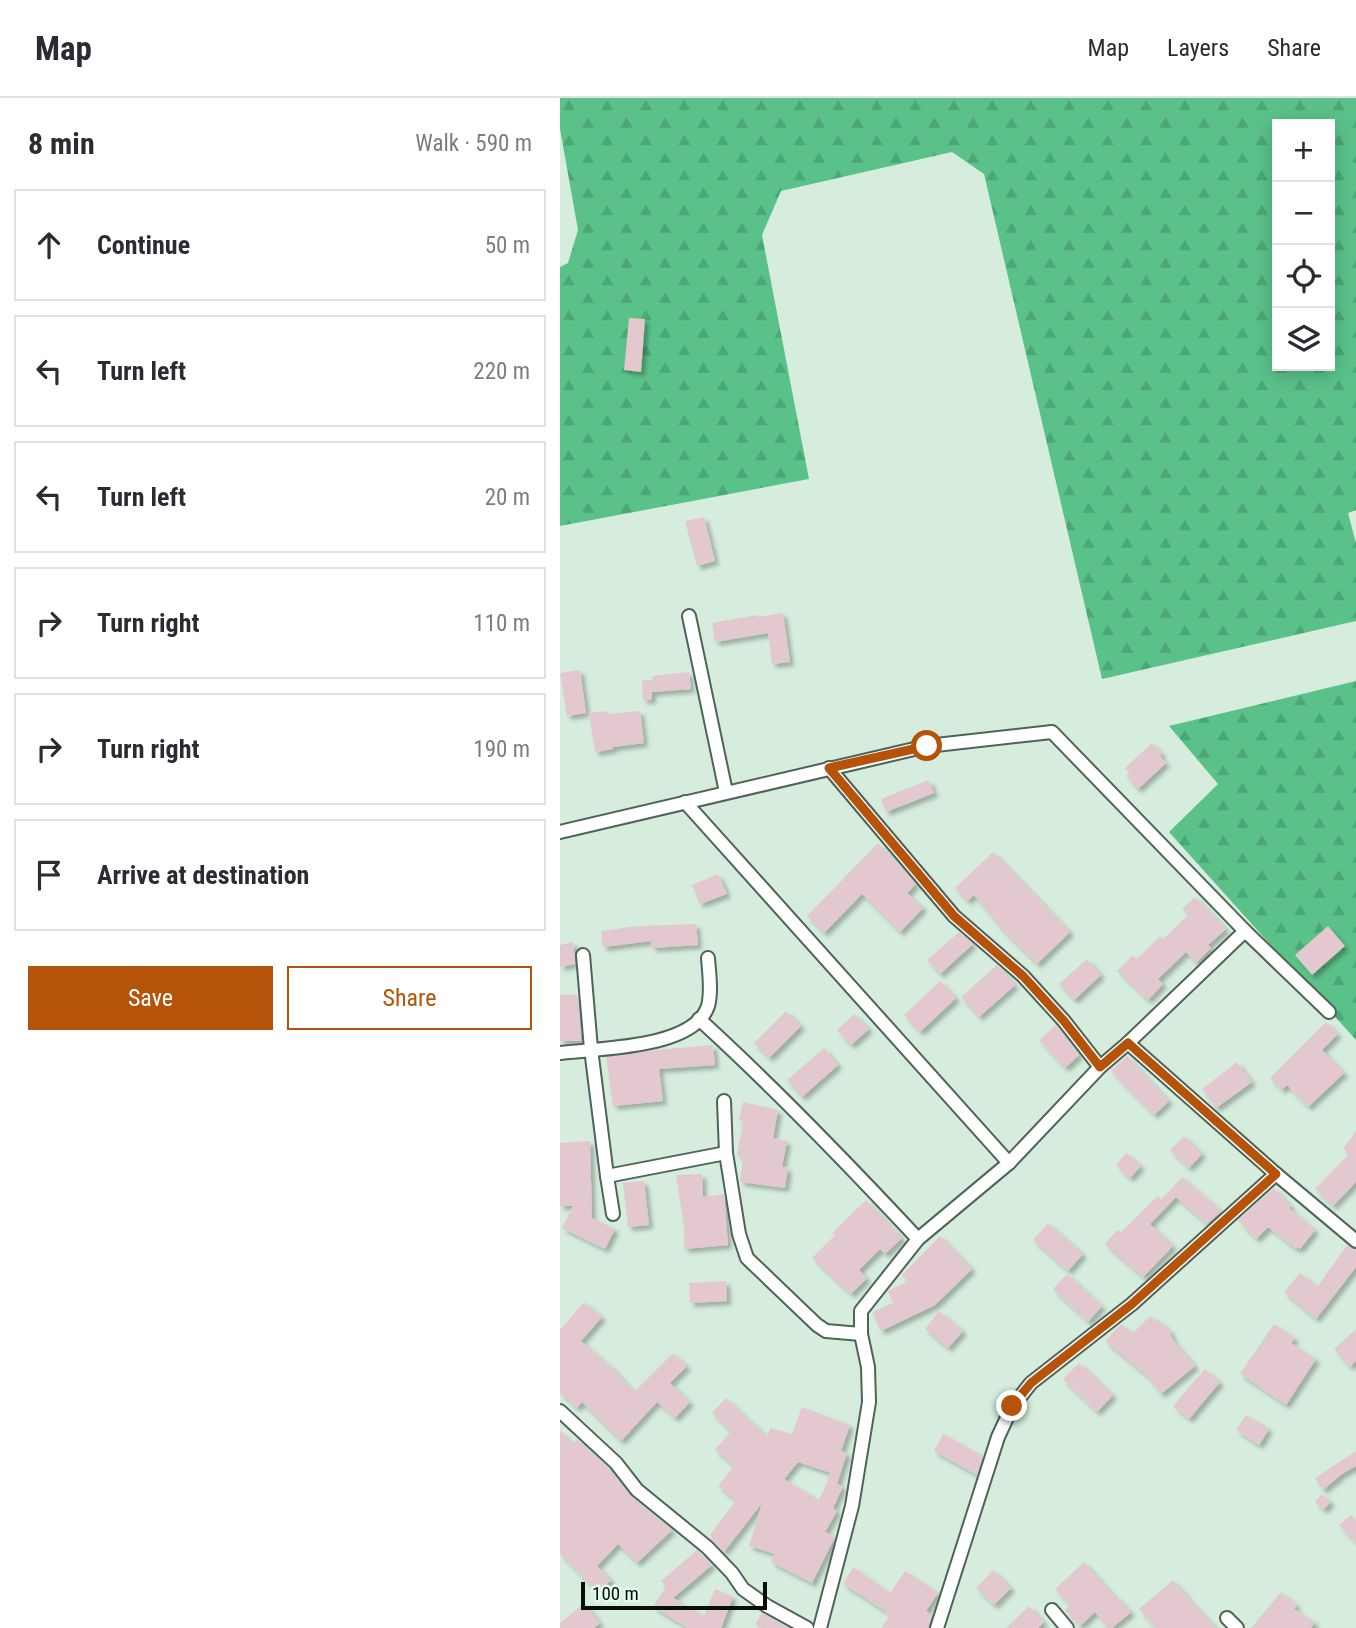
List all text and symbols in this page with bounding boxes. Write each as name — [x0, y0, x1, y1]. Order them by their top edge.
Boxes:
text: Map — [35, 29, 92, 68]
text: Map — [1088, 34, 1129, 62]
text: Layers — [1167, 34, 1229, 62]
text: Share — [1267, 34, 1321, 62]
map controls — [1272, 119, 1335, 371]
button: + — [1272, 119, 1335, 182]
text: 8 min — [28, 126, 95, 161]
text: Walk · 590 m — [415, 130, 532, 157]
button: − — [1272, 182, 1335, 245]
icon: ahead — [30, 226, 68, 264]
text: Continue — [97, 230, 190, 260]
text: 50 m — [485, 232, 530, 259]
button: locate — [1272, 245, 1335, 308]
button: layers — [1272, 308, 1335, 371]
icon: left — [30, 352, 68, 390]
text: Turn left — [97, 356, 186, 386]
text: 220 m — [473, 358, 530, 385]
icon: left — [30, 478, 68, 516]
text: Turn left — [97, 482, 186, 512]
text: 20 m — [485, 484, 530, 511]
icon: right — [30, 604, 68, 642]
text: Turn right — [97, 608, 199, 638]
text: 110 m — [473, 610, 530, 637]
icon: right — [30, 730, 68, 768]
route start — [911, 730, 942, 761]
text: Turn right — [97, 734, 199, 764]
text: 190 m — [473, 736, 530, 763]
icon: arrive — [30, 856, 68, 894]
text: Arrive at destination — [97, 860, 309, 890]
button: Save — [28, 966, 273, 1030]
button: Share — [287, 966, 532, 1030]
route end — [996, 1390, 1027, 1421]
scale bar — [581, 1579, 766, 1611]
text: 100 m — [592, 1582, 639, 1605]

